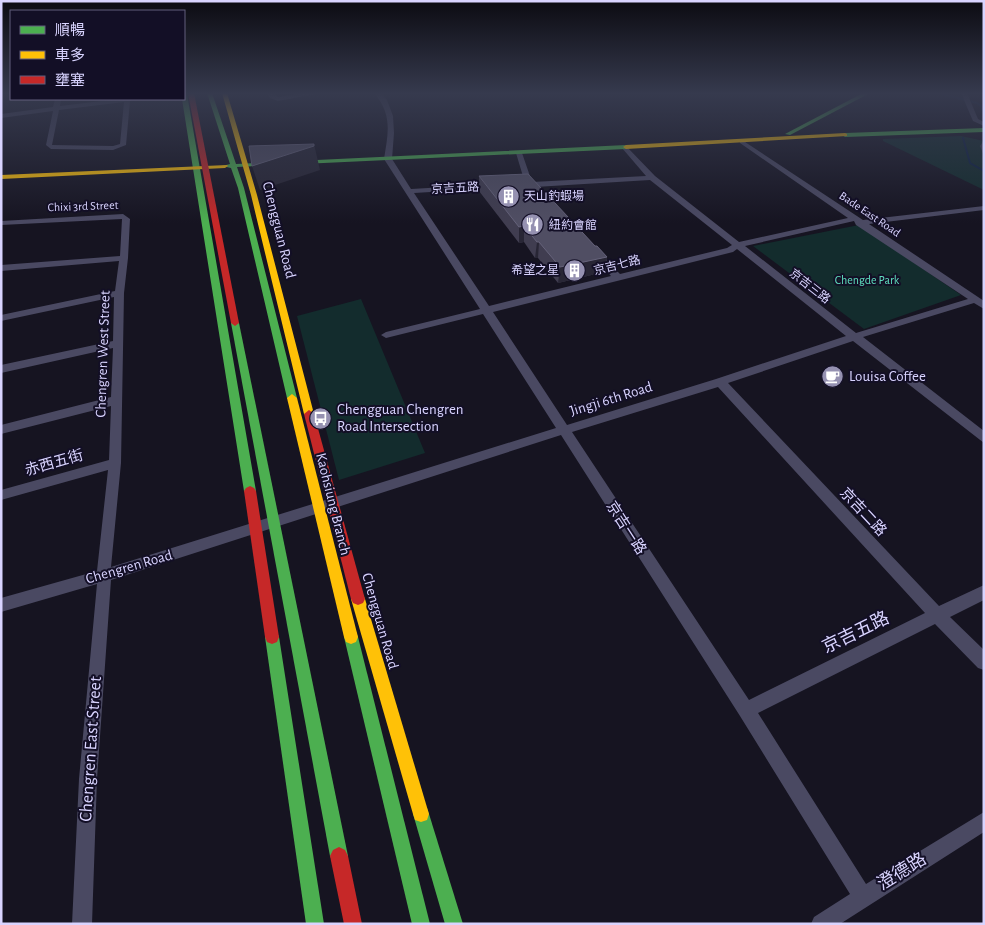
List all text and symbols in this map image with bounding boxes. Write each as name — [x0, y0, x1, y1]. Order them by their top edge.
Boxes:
legend — [10, 10, 185, 100]
text: 順暢 — [55, 22, 85, 38]
text: 車多 — [55, 47, 85, 63]
text: 壅塞 — [55, 72, 85, 88]
street label: Chengguan Road — [260, 180, 298, 280]
street label: 京吉五路 — [431, 180, 479, 195]
building icon: 天山釣蝦場 — [496, 184, 520, 208]
place label: 天山釣蝦場 — [524, 189, 584, 202]
street label: Bade East Road — [837, 189, 903, 239]
street label: Chixi 3rd Street — [47, 199, 119, 213]
restaurant icon: 紐約會館 — [521, 213, 545, 237]
place label: 紐約會館 — [549, 218, 597, 231]
street label: 京吉七路 — [592, 252, 642, 277]
building icon: 希望之星 — [563, 258, 587, 282]
place label: 希望之星 — [511, 263, 559, 276]
street label: 京吉三路 — [787, 266, 833, 306]
park label: Chengde Park — [835, 274, 900, 286]
street label: Chengren West Street — [93, 290, 113, 418]
cafe icon: Louisa Coffee — [821, 364, 845, 388]
place label: Louisa Coffee — [849, 369, 926, 384]
street label: Jingji 6th Road — [568, 379, 654, 419]
place label: Chengguan Chengren Road Intersection — [337, 402, 464, 434]
bus stop icon: Chengguan Chengren Road Intersection — [309, 406, 333, 430]
street label: 赤西五街 — [23, 447, 85, 478]
street label: Kaohsiung Branch — [313, 451, 353, 557]
street label: 京吉二路 — [837, 484, 890, 539]
street label: 京吉一路 — [603, 498, 649, 557]
street label: Chengren Road — [84, 547, 174, 587]
street label: Chengguan Road — [359, 571, 401, 671]
street label: 京吉五路 — [819, 607, 892, 657]
street label: Chengren East Street — [77, 675, 105, 822]
street label: 澄德路 — [873, 848, 930, 894]

